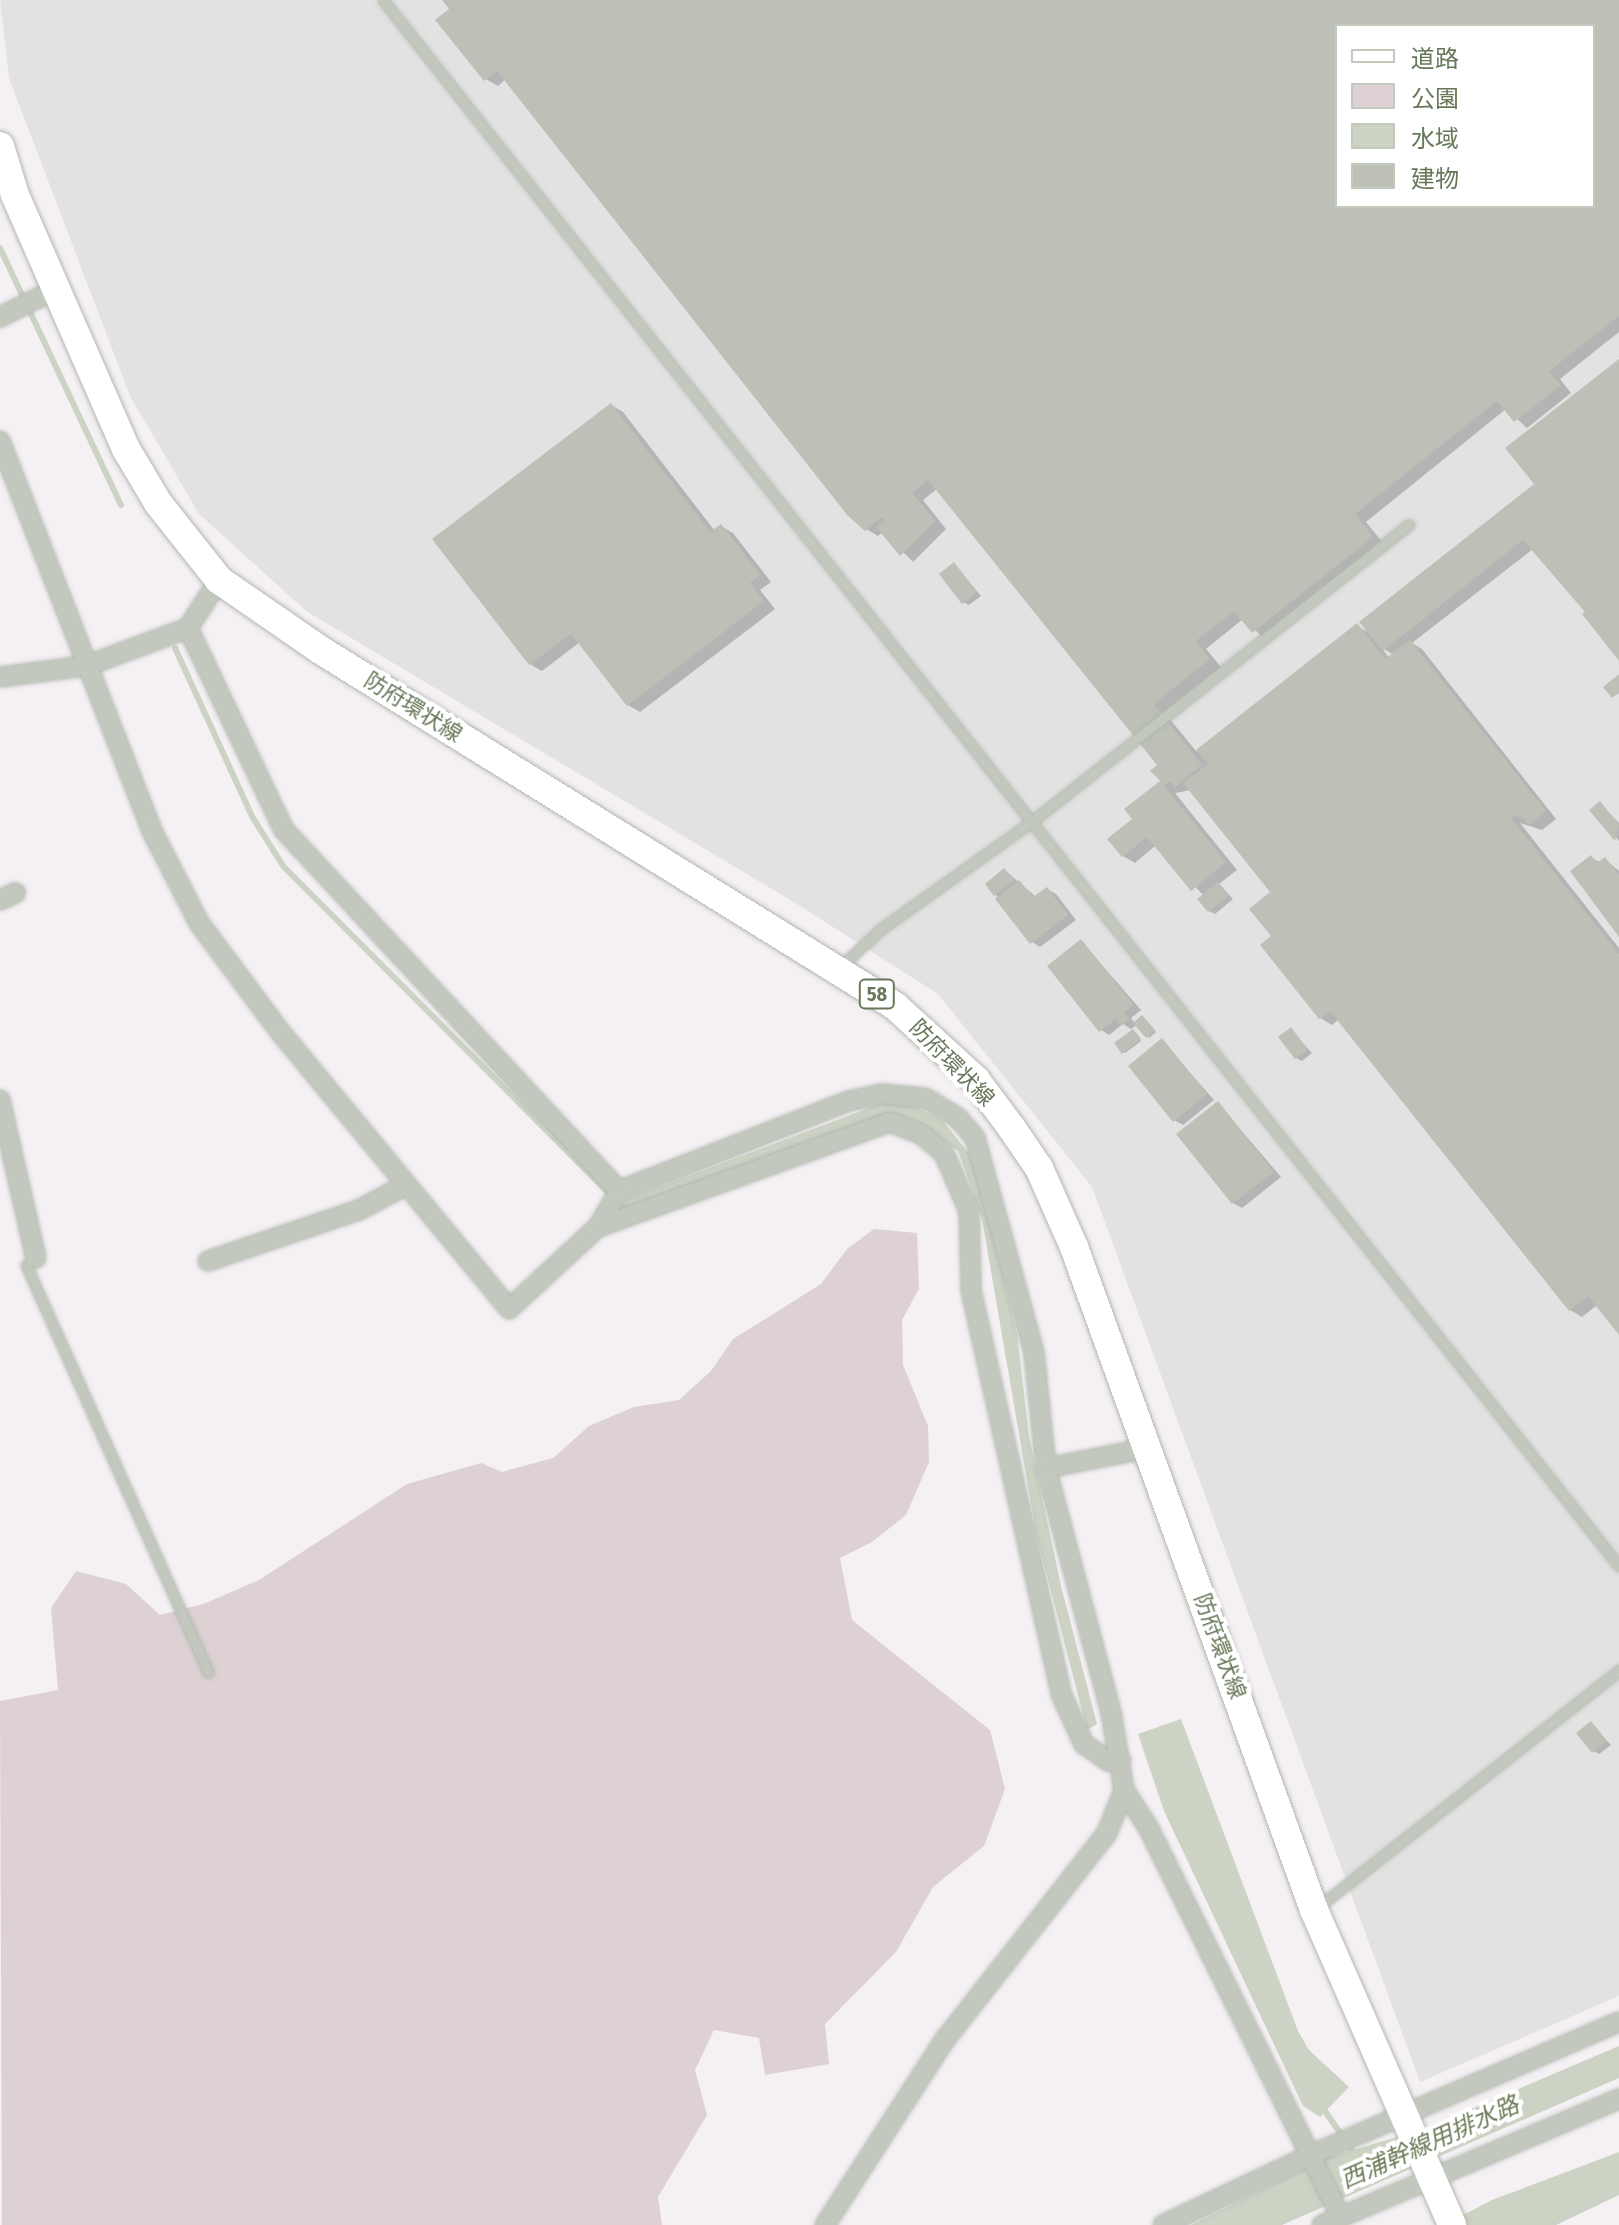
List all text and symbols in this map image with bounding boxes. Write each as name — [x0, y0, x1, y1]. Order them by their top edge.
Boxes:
legend — [1335, 24, 1595, 208]
text: 道路 — [1411, 45, 1459, 73]
text: 公園 — [1411, 85, 1459, 113]
text: 水域 — [1411, 125, 1459, 153]
text: 建物 — [1411, 165, 1459, 193]
street label: 防府環状線 — [359, 667, 467, 747]
road number: 58 — [857, 978, 897, 1010]
street label: 防府環状線 — [904, 1014, 1000, 1112]
street label: 防府環状線 — [1189, 1590, 1251, 1702]
water label: 西浦幹線用排水路 — [1336, 2091, 1524, 2195]

